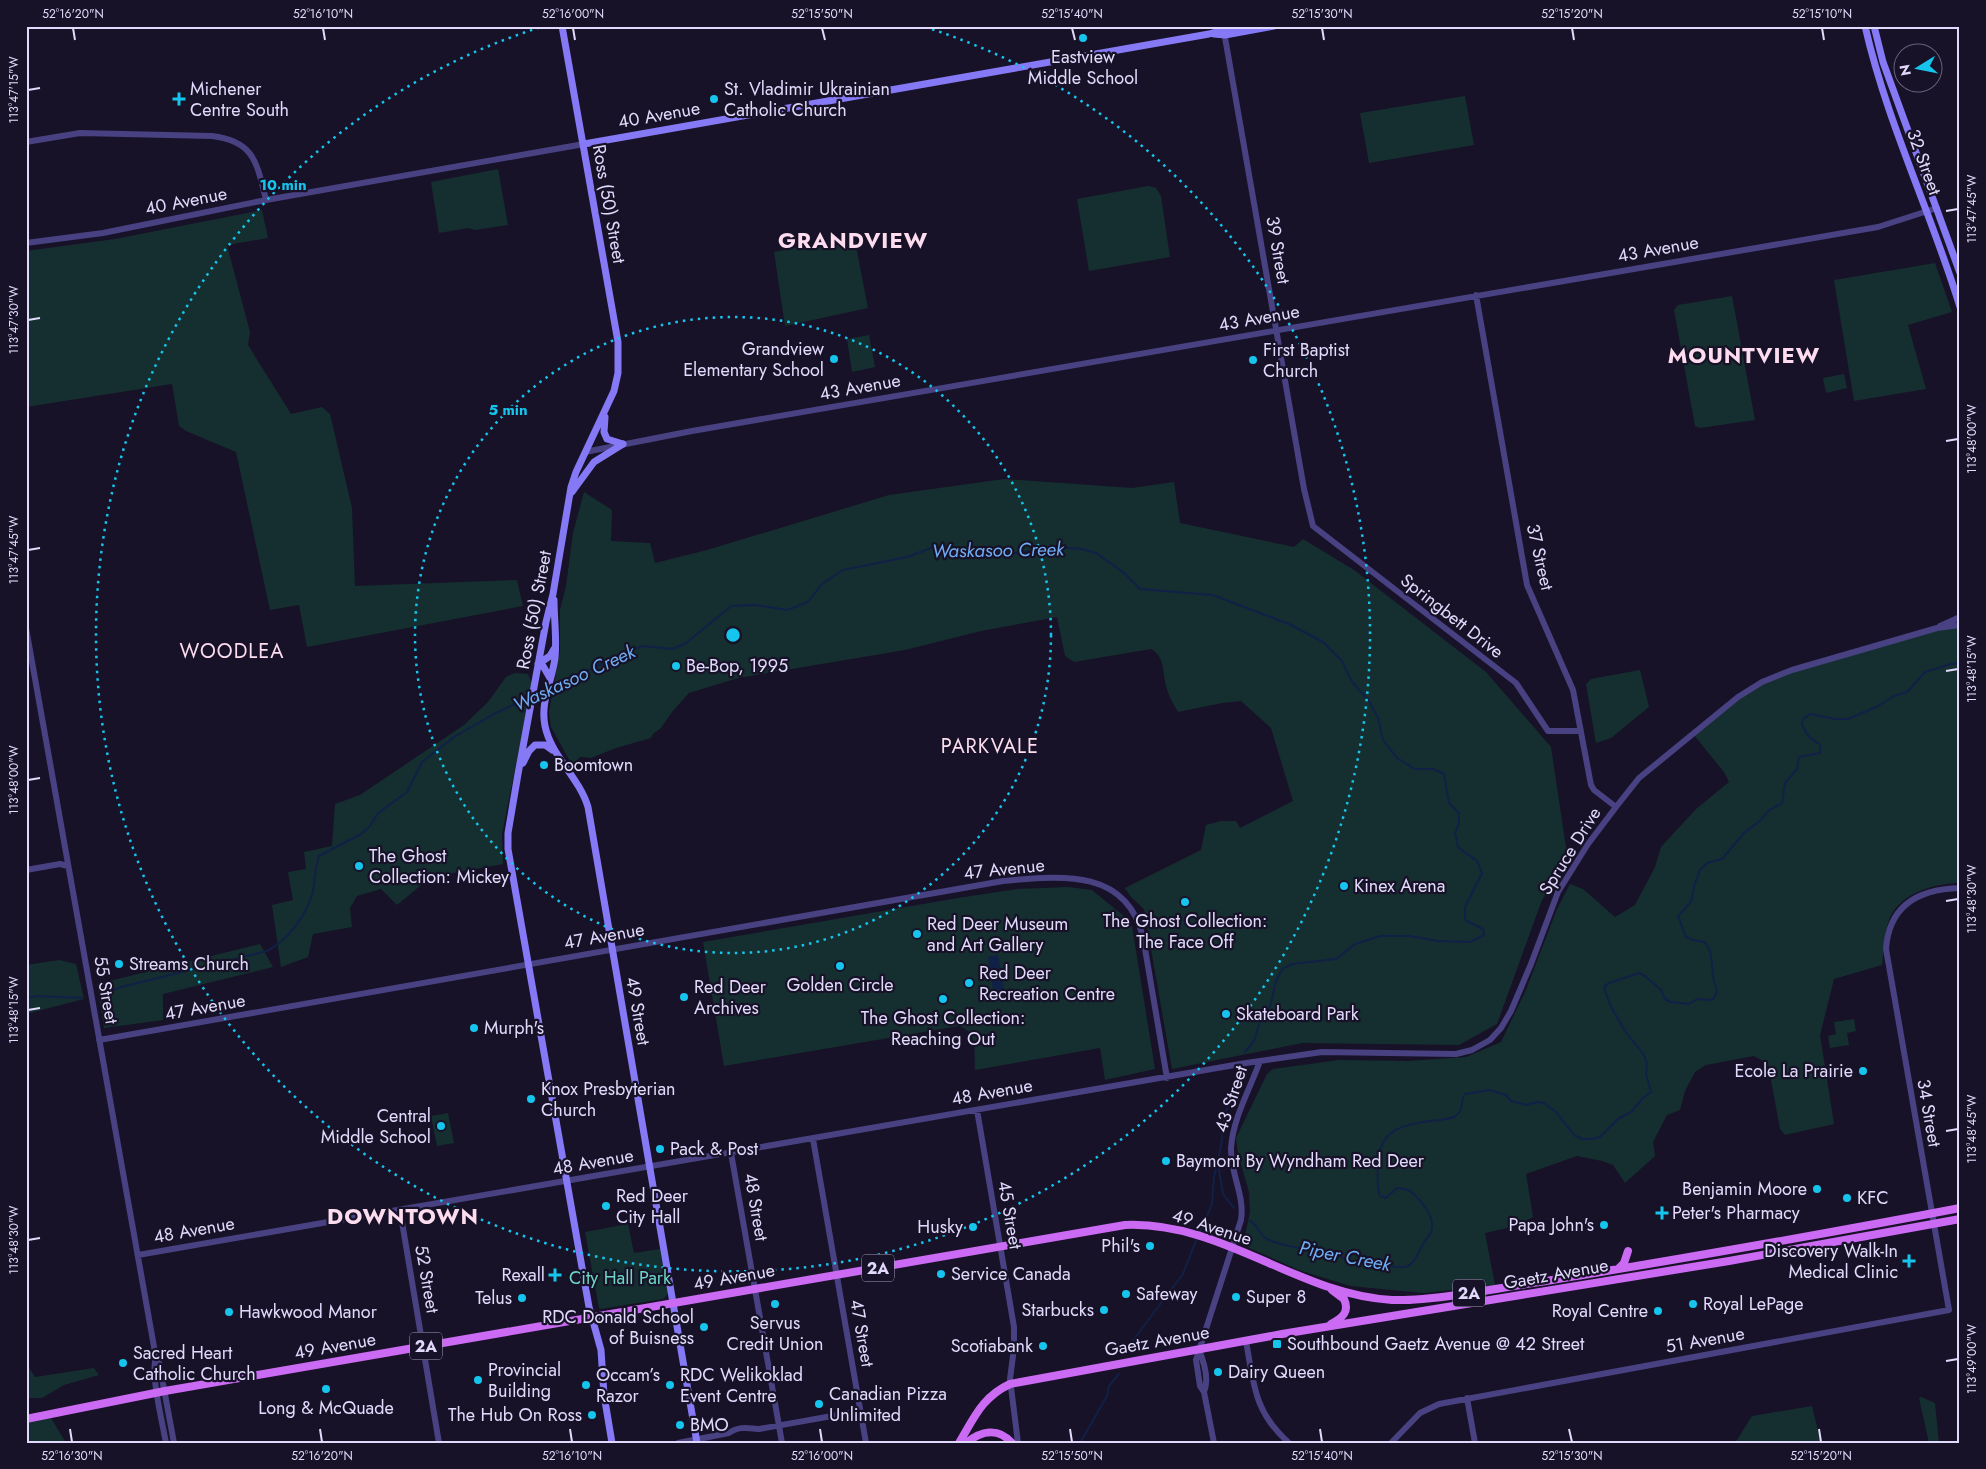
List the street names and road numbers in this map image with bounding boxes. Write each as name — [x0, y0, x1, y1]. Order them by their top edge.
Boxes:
street label: 40 Avenue — [616, 95, 702, 135]
street label: 32 Street — [1900, 125, 1948, 199]
street label: Ross (50) Street — [586, 143, 632, 266]
street label: 40 Avenue — [143, 180, 229, 222]
street label: 39 Street — [1259, 214, 1297, 287]
street label: 43 Avenue — [1615, 229, 1701, 269]
street label: 43 Avenue — [1216, 298, 1302, 338]
street label: 43 Avenue — [817, 367, 903, 407]
street label: 37 Street — [1520, 521, 1560, 593]
street label: Ross (50) Street — [510, 548, 558, 672]
street label: Springbett Drive — [1395, 567, 1509, 665]
street label: Spruce Drive — [1533, 802, 1607, 900]
street label: 47 Avenue — [962, 852, 1046, 886]
street label: 47 Avenue — [562, 916, 646, 956]
street label: 55 Street — [87, 954, 125, 1027]
street label: 49 Street — [619, 975, 657, 1048]
street label: 47 Avenue — [163, 987, 247, 1027]
street label: 43 Street — [1208, 1062, 1254, 1136]
street label: 48 Avenue — [949, 1072, 1035, 1112]
street label: 34 Street — [1910, 1077, 1948, 1150]
street label: 48 Avenue — [550, 1142, 636, 1182]
street label: 48 Street — [737, 1171, 775, 1244]
street label: 45 Street — [991, 1179, 1029, 1252]
street label: 49 Avenue — [1169, 1202, 1255, 1252]
street label: 48 Avenue — [151, 1210, 237, 1250]
street label: 52 Street — [408, 1243, 446, 1316]
street label: Gaetz Avenue — [1502, 1252, 1610, 1296]
road number: 2A — [862, 1254, 894, 1282]
street label: 49 Avenue — [691, 1257, 777, 1297]
road number: 2A — [1453, 1280, 1485, 1306]
street label: 47 Street — [843, 1297, 881, 1370]
street label: Gaetz Avenue — [1103, 1319, 1211, 1363]
street label: 51 Avenue — [1663, 1320, 1747, 1360]
street label: 49 Avenue — [292, 1326, 378, 1366]
road number: 2A — [410, 1332, 442, 1360]

